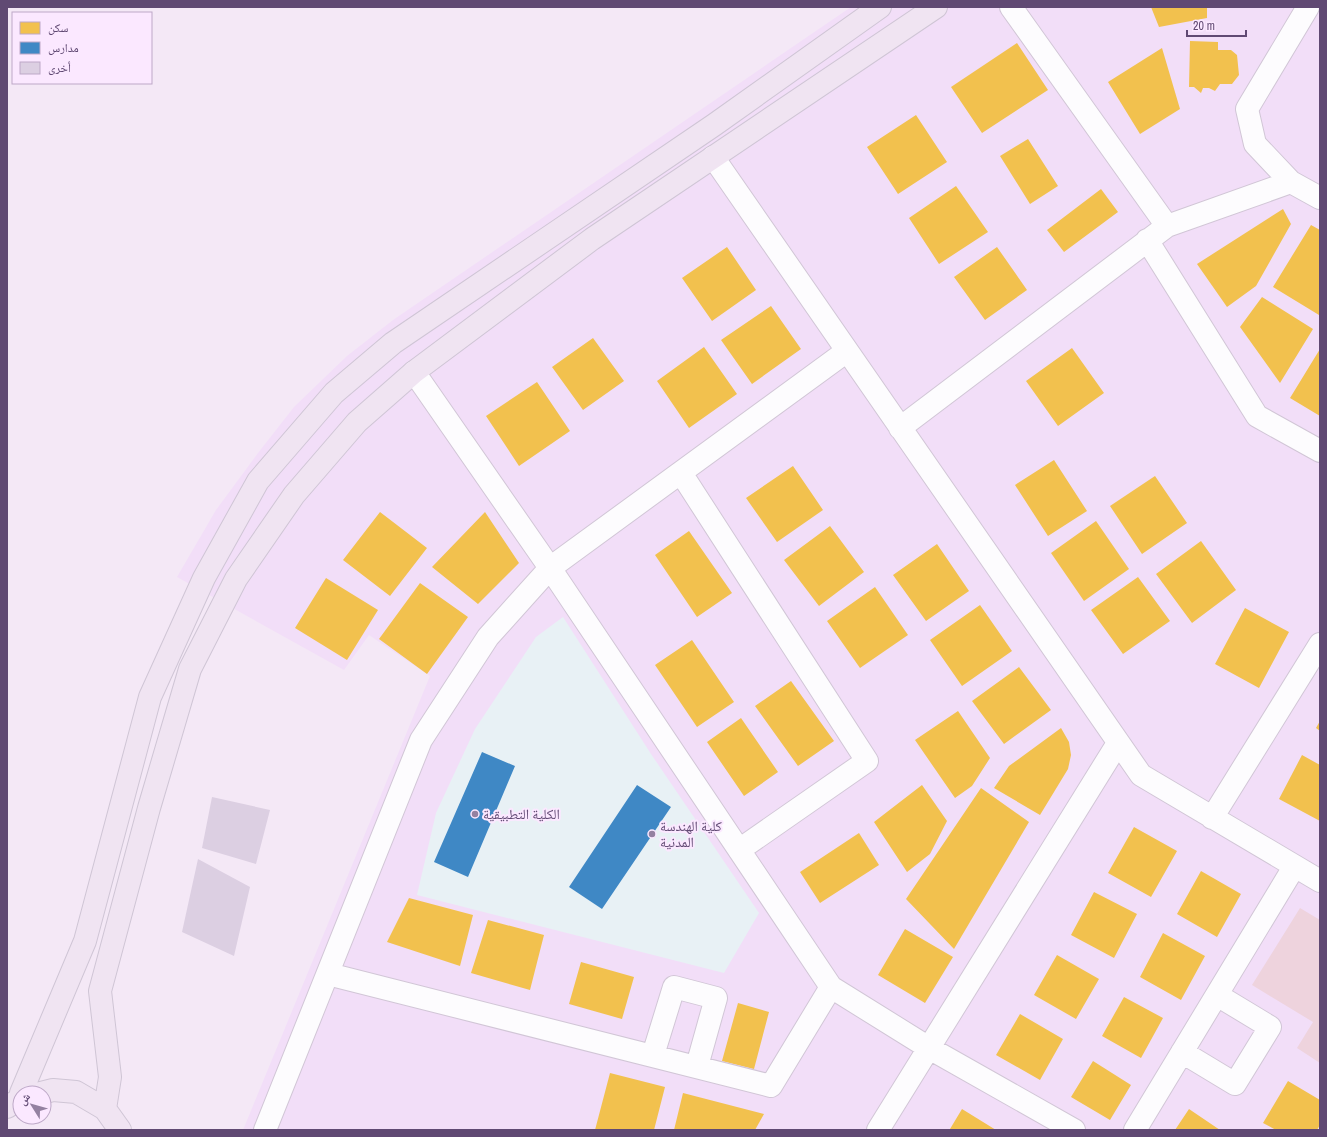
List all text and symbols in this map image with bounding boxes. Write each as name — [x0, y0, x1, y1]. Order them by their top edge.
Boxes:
legend — [12, 12, 152, 84]
scale bar — [1187, 12, 1246, 38]
text: 20 m — [1193, 18, 1215, 34]
text: سكن — [48, 20, 69, 36]
text: مدارس — [48, 40, 79, 56]
text: أخرى — [48, 60, 71, 76]
place label: الكلية التطبيقية — [483, 805, 560, 823]
marker: الكلية التطبيقية — [470, 809, 480, 819]
place label: كلية الهندسة المدنية — [660, 817, 722, 851]
marker: كلية الهندسة المدنية — [647, 829, 657, 839]
north arrow — [12, 1085, 52, 1125]
text: ش — [15, 1090, 34, 1108]

